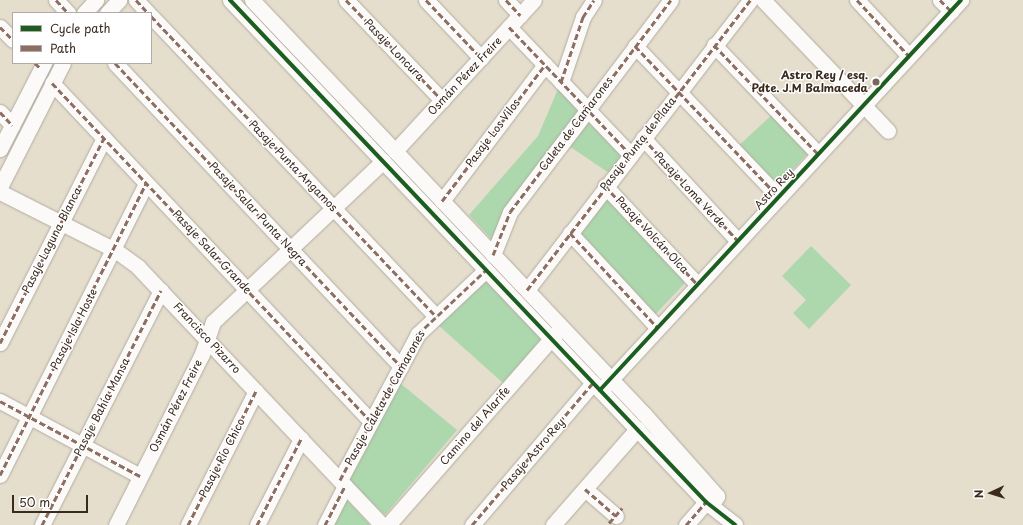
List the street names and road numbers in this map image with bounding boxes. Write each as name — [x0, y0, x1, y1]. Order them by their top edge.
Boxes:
street label: Pasaje Loncura — [361, 16, 427, 84]
street label: Osmán Pérez Freire — [425, 34, 505, 118]
street label: Caleta de Camarones — [536, 74, 616, 174]
street label: Pasaje Punta de Plata — [597, 94, 679, 194]
street label: Pasaje Los Vilos — [463, 96, 523, 170]
street label: Pasaje Punta Angamos — [246, 117, 340, 215]
street label: Pasaje Loma Verde — [651, 149, 729, 231]
street label: Pasaje Salar Punta Negra — [206, 159, 310, 269]
street label: Astro Rey — [751, 165, 797, 213]
street label: Pasaje Laguna Blanca — [20, 185, 84, 295]
street label: Pasaje Volcán Olca — [613, 194, 691, 276]
street label: Pasaje Salar Grande — [170, 208, 254, 296]
street label: Pasaje Isla Hoste — [48, 286, 100, 372]
street label: Francisco Pizarro — [171, 300, 243, 376]
street label: Pasaje Caleta de Camarones — [342, 328, 428, 468]
street label: Pasaje Bahía Mansa — [72, 356, 132, 458]
street label: Osmán Pérez Freire — [147, 357, 205, 455]
street label: Camino del Alarife — [437, 384, 513, 468]
street label: Pasaje Río Chico — [196, 416, 248, 500]
street label: Pasaje Astro Rey — [499, 416, 567, 492]

